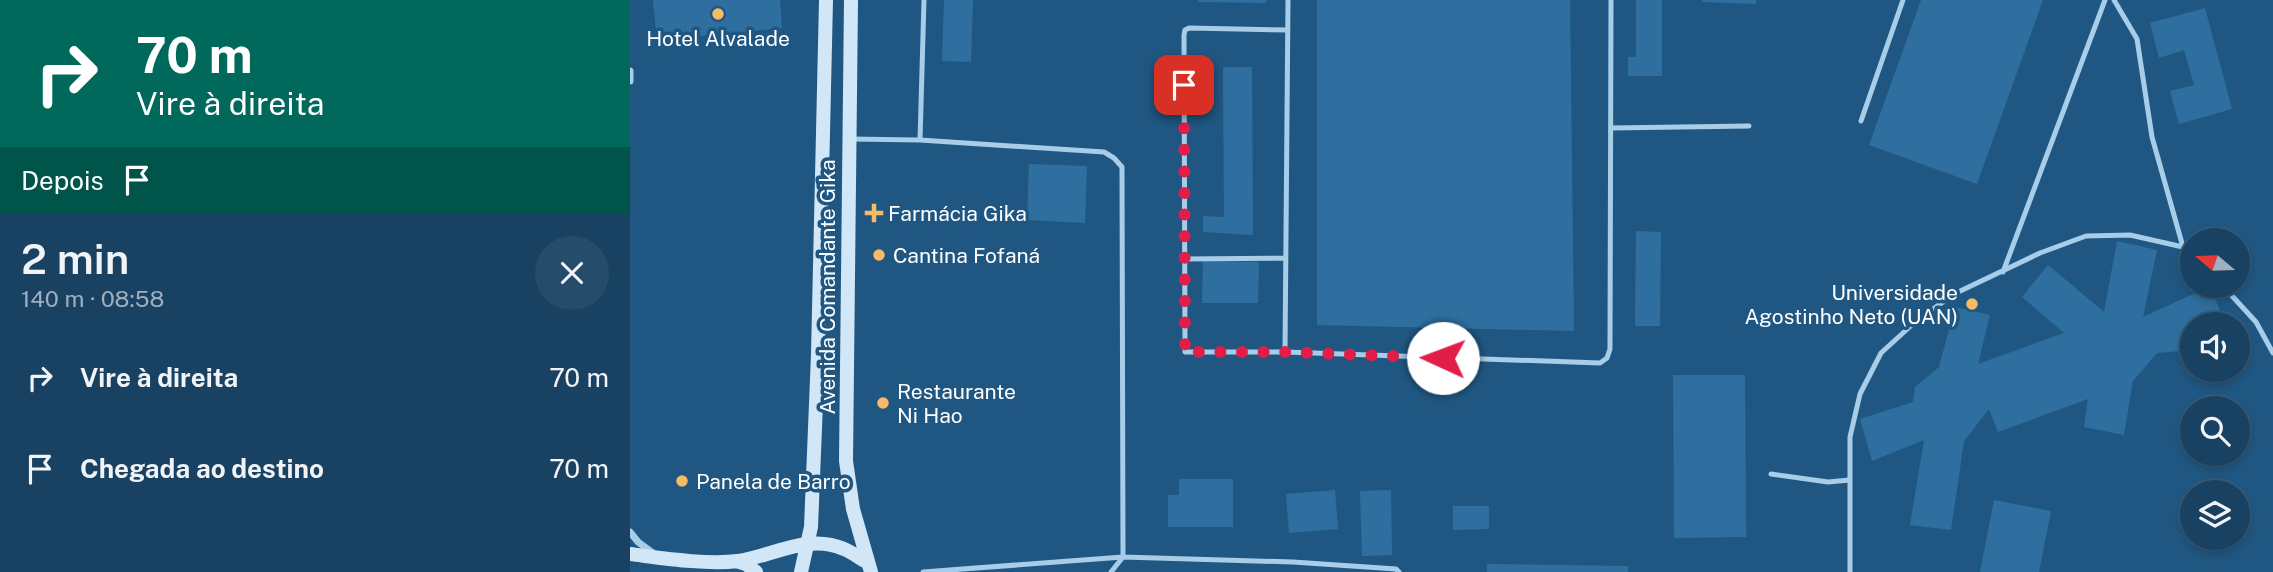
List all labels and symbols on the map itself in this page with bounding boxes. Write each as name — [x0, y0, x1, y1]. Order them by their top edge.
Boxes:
marker: Hotel Alvalade — [710, 6, 726, 22]
place label: Hotel Alvalade — [646, 26, 790, 51]
pin — [1154, 55, 1214, 115]
street label: Avenida Comandante Gika — [815, 159, 840, 415]
place label: Farmácia Gika — [888, 201, 1027, 226]
marker: Farmácia Gika — [866, 205, 882, 221]
north arrow — [2180, 228, 2250, 298]
place label: Cantina Fofaná — [893, 243, 1040, 268]
marker: Cantina Fofaná — [871, 247, 887, 263]
place label: Universidade Agostinho Neto (UAN) — [1745, 280, 1958, 329]
marker: Universidade Agostinho Neto (UAN) — [1964, 296, 1980, 312]
position arrow — [1406, 321, 1480, 395]
place label: Restaurante Ni Hao — [897, 379, 1016, 428]
marker: Restaurante Ni Hao — [875, 395, 891, 411]
place label: Panela de Barro — [696, 469, 851, 494]
marker: Panela de Barro — [674, 473, 690, 489]

